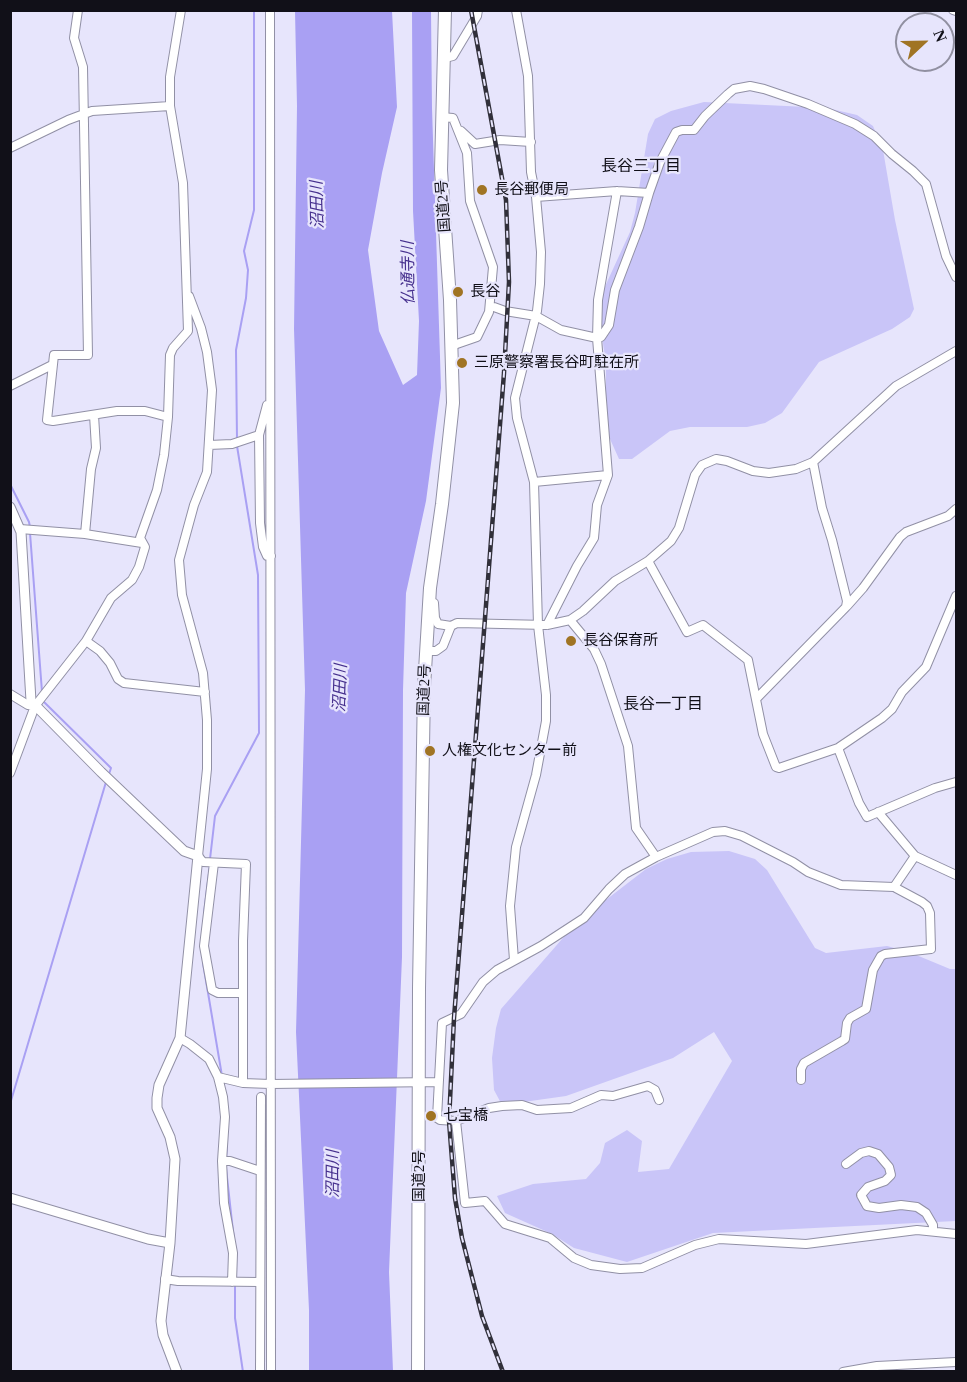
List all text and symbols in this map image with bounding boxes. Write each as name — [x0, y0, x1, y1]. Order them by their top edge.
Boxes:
north arrow — [895, 12, 955, 72]
text: N — [930, 27, 950, 44]
district label: 長谷三丁目 — [601, 157, 681, 177]
street label: 国道2号 — [433, 179, 455, 233]
water label: 沼田川 — [308, 181, 328, 229]
place label: 長谷郵便局 — [494, 181, 569, 199]
marker: 長谷郵便局 — [475, 183, 489, 197]
water label: 仏通寺川 — [399, 241, 419, 305]
place label: 長谷 — [470, 283, 500, 301]
marker: 長谷 — [451, 285, 465, 299]
place label: 三原警察署長谷町駐在所 — [474, 354, 639, 372]
marker: 三原警察署長谷町駐在所 — [455, 356, 469, 370]
place label: 長谷保育所 — [583, 632, 658, 650]
marker: 長谷保育所 — [564, 634, 578, 648]
street label: 国道2号 — [415, 663, 435, 717]
water label: 沼田川 — [331, 664, 351, 712]
district label: 長谷一丁目 — [623, 695, 703, 715]
place label: 人権文化センター前 — [442, 742, 577, 760]
marker: 人権文化センター前 — [423, 744, 437, 758]
place label: 七宝橋 — [443, 1107, 488, 1125]
marker: 七宝橋 — [424, 1109, 438, 1123]
water label: 沼田川 — [324, 1150, 344, 1198]
street label: 国道2号 — [411, 1150, 429, 1202]

